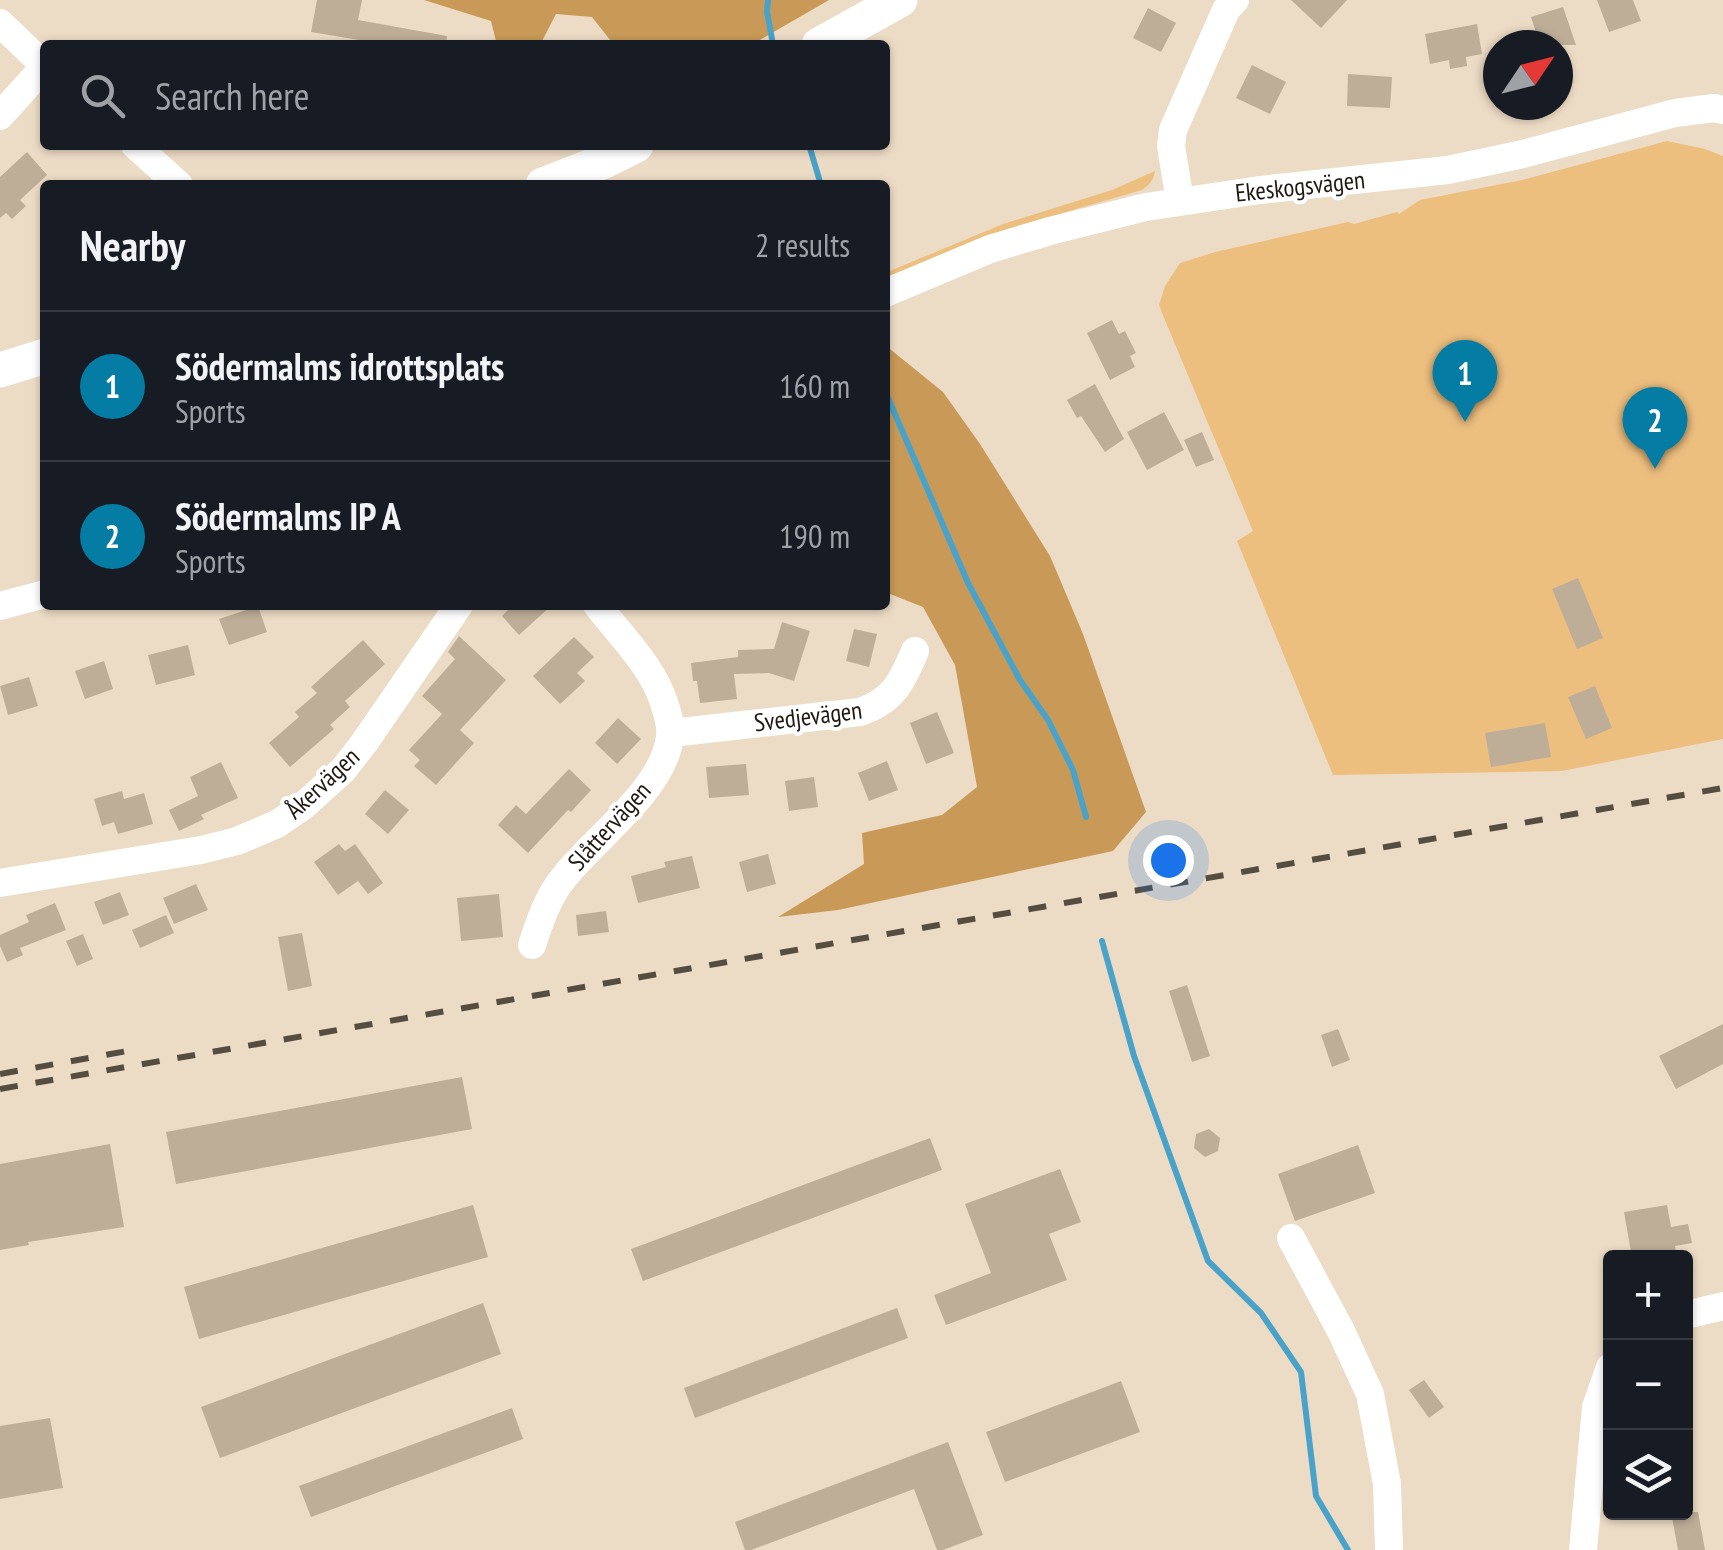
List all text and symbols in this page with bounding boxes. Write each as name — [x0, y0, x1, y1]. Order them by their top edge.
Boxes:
north arrow — [1483, 30, 1573, 120]
search box — [40, 40, 890, 150]
icon: search — [75, 68, 130, 123]
text: Search here — [155, 71, 309, 120]
street label: Ekeskogsvägen — [1234, 163, 1366, 209]
text: Nearby — [80, 218, 185, 273]
text: 2 results — [755, 224, 850, 266]
pin: 1 — [1432, 340, 1498, 422]
text: Södermalms idrottsplats — [175, 341, 504, 390]
text: 1 — [105, 365, 120, 407]
text: 160 m — [779, 365, 850, 407]
pin: 2 — [1622, 386, 1688, 469]
text: Sports — [175, 390, 246, 432]
text: Södermalms IP A — [175, 491, 401, 540]
text: 2 — [105, 515, 120, 557]
text: 190 m — [779, 515, 850, 557]
text: Sports — [175, 540, 246, 582]
street label: Svedjevägen — [752, 693, 864, 739]
street label: Åkervägen — [278, 741, 366, 825]
street label: Slåttervägen — [561, 775, 657, 877]
your location — [1143, 835, 1194, 886]
map controls — [1603, 1250, 1693, 1520]
button: + — [1603, 1250, 1693, 1340]
button: − — [1603, 1340, 1693, 1430]
button: layers — [1603, 1430, 1693, 1520]

